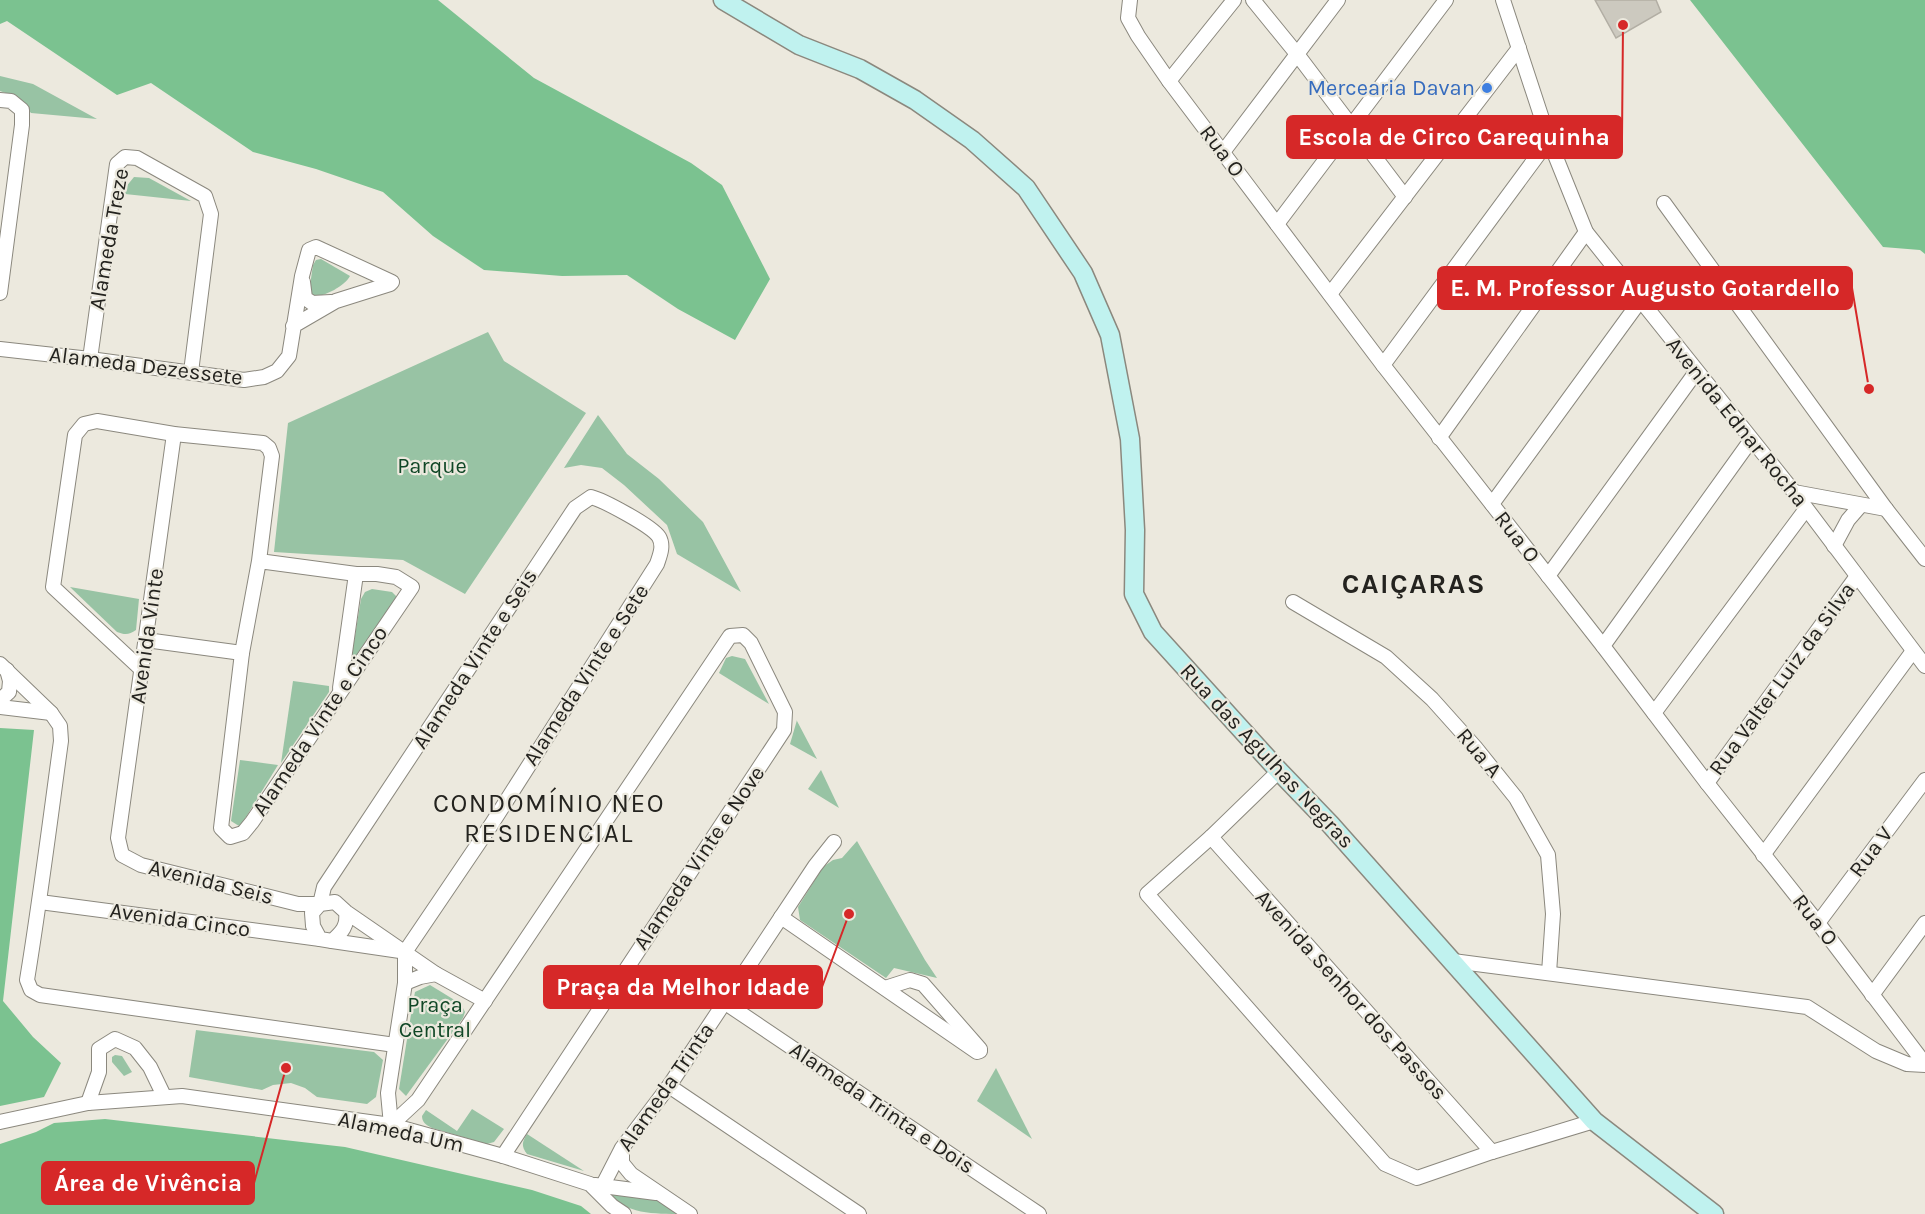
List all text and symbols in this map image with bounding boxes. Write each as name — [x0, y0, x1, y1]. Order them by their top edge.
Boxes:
place label: Mercearia Davan — [1307, 75, 1475, 101]
marker: Mercearia Davan — [1480, 81, 1494, 95]
callout: Escola de Circo Carequinha — [1287, 116, 1622, 158]
street label: Rua O — [1194, 120, 1250, 182]
text: Escola de Circo Carequinha — [1298, 123, 1610, 151]
street label: Alameda Treze — [84, 166, 134, 312]
callout: E. M. Professor Augusto Gotardello — [1438, 267, 1852, 309]
text: E. M. Professor Augusto Gotardello — [1450, 274, 1840, 302]
street label: Avenida Ednar Rocha — [1661, 332, 1813, 512]
street label: Alameda Dezessete — [48, 341, 244, 391]
park label: Parque — [397, 453, 467, 479]
street label: Rua O — [1489, 506, 1545, 568]
street label: Alameda Vinte e Seis — [407, 564, 543, 754]
street label: Avenida Vinte — [125, 567, 169, 705]
district label: CAIÇARAS — [1342, 567, 1486, 600]
street label: Rua Valter Luiz da Silva — [1703, 577, 1861, 781]
street label: Alameda Vinte e Sete — [518, 579, 654, 771]
street label: Alameda Vinte e Cinco — [247, 621, 393, 821]
street label: Rua das Agulhas Negras — [1175, 658, 1359, 854]
street label: Rua A — [1451, 723, 1507, 783]
street label: Alameda Vinte e Nove — [628, 761, 770, 955]
district label: CONDOMÍNIO NEO RESIDENCIAL — [433, 787, 665, 849]
street label: Rua V — [1844, 822, 1898, 882]
street label: Avenida Seis — [146, 854, 276, 910]
street label: Avenida Senhor dos Passos — [1250, 885, 1452, 1105]
street label: Rua O — [1787, 889, 1843, 951]
street label: Avenida Cinco — [108, 897, 252, 943]
callout: Praça da Melhor Idade — [544, 966, 822, 1008]
text: Praça da Melhor Idade — [556, 973, 810, 1001]
park label: Praça Central — [399, 992, 471, 1043]
street label: Alameda Trinta — [612, 1018, 720, 1156]
street label: Alameda Trinta e Dois — [785, 1037, 979, 1179]
street label: Alameda Um — [336, 1106, 466, 1158]
callout: Área de Vivência — [42, 1162, 254, 1204]
text: Área de Vivência — [54, 1167, 242, 1197]

